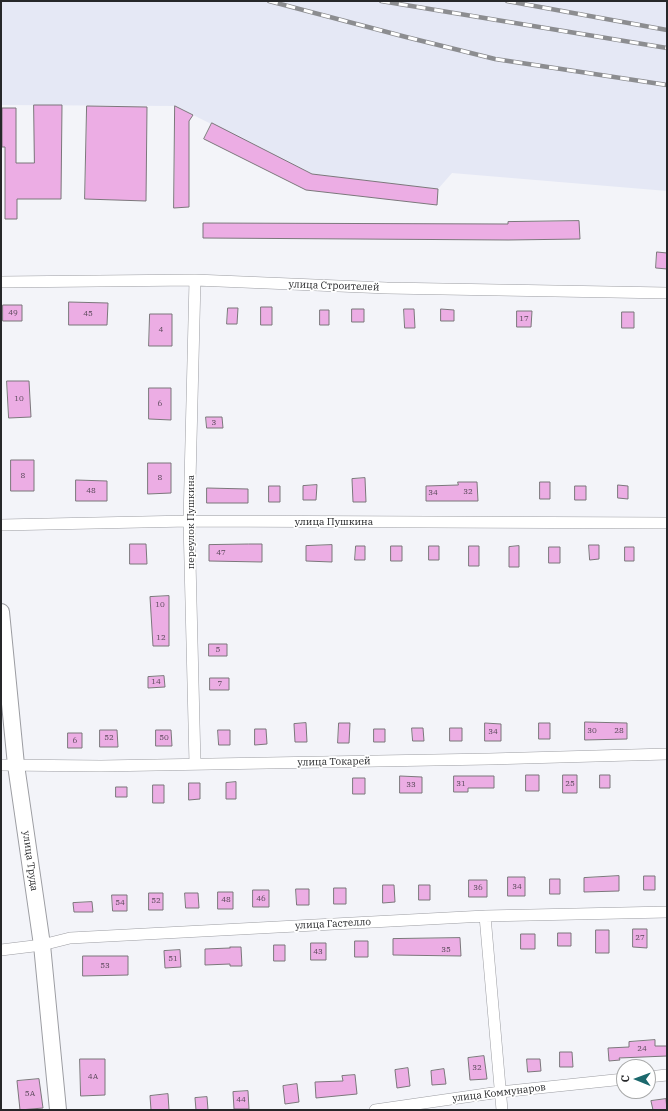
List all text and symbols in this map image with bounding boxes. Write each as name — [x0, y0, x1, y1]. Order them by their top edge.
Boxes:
street label: улица Строителей — [288, 278, 380, 294]
house number: 49 — [8, 308, 18, 318]
house number: 45 — [83, 309, 93, 319]
house number: 17 — [519, 314, 529, 324]
house number: 4 — [159, 325, 163, 335]
house number: 10 — [14, 394, 24, 404]
house number: 6 — [158, 399, 162, 409]
house number: 3 — [212, 418, 216, 428]
house number: 8 — [21, 471, 25, 481]
house number: 8 — [158, 473, 162, 483]
street label: переулок Пушкина — [185, 475, 197, 569]
house number: 48 — [86, 486, 96, 496]
house number: 32 — [463, 487, 473, 497]
house number: 34 — [428, 488, 438, 498]
street label: улица Пушкина — [295, 516, 373, 528]
house number: 47 — [216, 548, 226, 558]
house number: 10 — [155, 600, 165, 610]
house number: 12 — [156, 633, 166, 643]
house number: 5 — [216, 645, 220, 655]
house number: 14 — [151, 677, 161, 687]
house number: 7 — [218, 679, 222, 689]
house number: 30 — [587, 726, 597, 736]
house number: 28 — [614, 726, 624, 736]
house number: 34 — [488, 727, 498, 737]
house number: 52 — [104, 733, 114, 743]
house number: 50 — [159, 733, 169, 743]
house number: 6 — [73, 736, 77, 746]
street label: улица Токарей — [297, 755, 371, 769]
house number: 31 — [456, 779, 466, 789]
house number: 25 — [565, 779, 575, 789]
house number: 33 — [406, 780, 416, 790]
street label: улица Труда — [20, 830, 40, 892]
house number: 34 — [512, 882, 522, 892]
house number: 36 — [473, 883, 483, 893]
house number: 46 — [256, 894, 266, 904]
house number: 48 — [221, 895, 231, 905]
house number: 52 — [151, 896, 161, 906]
house number: 54 — [115, 898, 125, 908]
street label: улица Гастелло — [295, 916, 371, 932]
house number: 27 — [635, 933, 645, 943]
house number: 35 — [441, 945, 451, 955]
house number: 43 — [313, 947, 323, 957]
house number: 51 — [168, 954, 178, 964]
house number: 53 — [100, 961, 110, 971]
house number: 24 — [637, 1044, 647, 1054]
north arrow — [616, 1059, 656, 1099]
house number: 32 — [472, 1063, 482, 1073]
house number: 4А — [88, 1072, 98, 1082]
text: С — [618, 1075, 632, 1083]
street label: улица Коммунаров — [452, 1081, 546, 1105]
house number: 5А — [25, 1089, 35, 1099]
house number: 44 — [236, 1095, 246, 1105]

